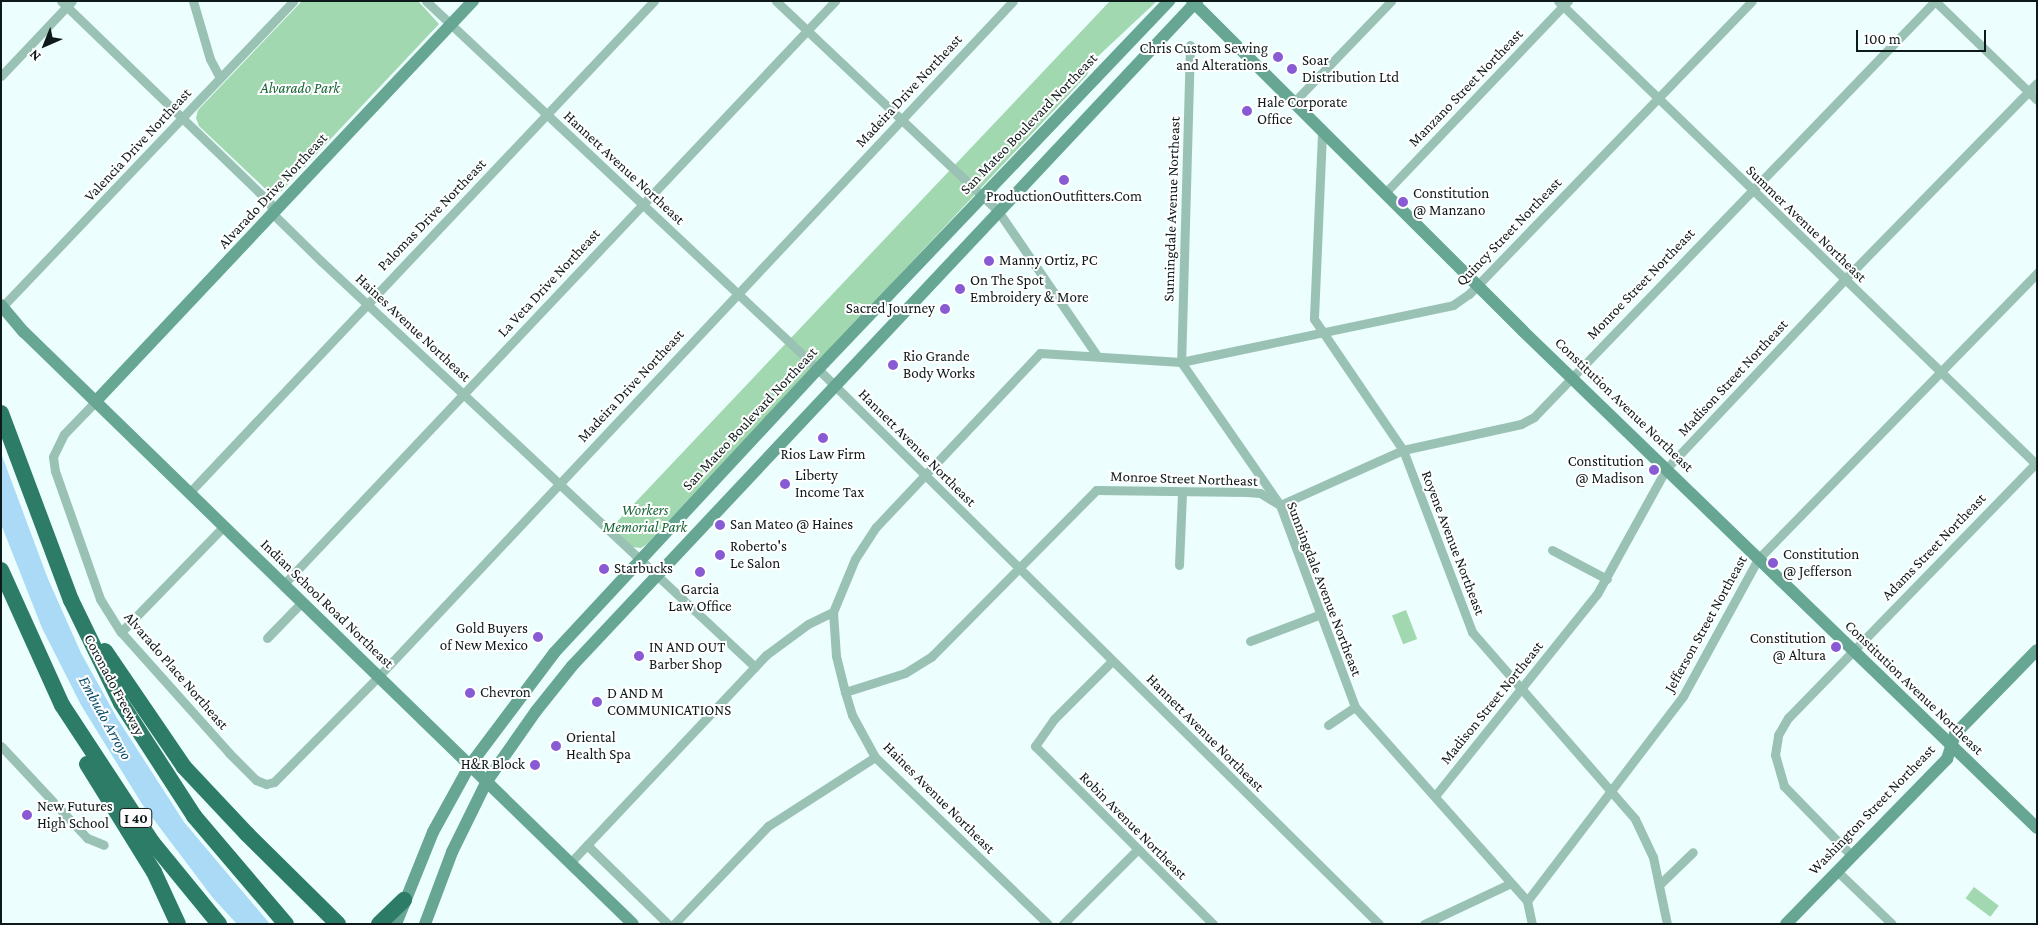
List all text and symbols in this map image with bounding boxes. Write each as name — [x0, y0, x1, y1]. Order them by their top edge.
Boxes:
north arrow — [20, 20, 70, 70]
scale bar — [1858, 20, 1988, 52]
street label: Manzano Street Northeast — [1405, 25, 1527, 151]
street label: Madeira Drive Northeast — [852, 31, 966, 151]
text: 100 m — [1864, 31, 1901, 47]
place label: Chris Custom Sewing and Alterations — [1139, 39, 1268, 74]
text: N — [26, 47, 44, 65]
street label: San Mateo Boulevard Northeast — [957, 50, 1101, 198]
marker: Chris Custom Sewing and Alterations — [1272, 51, 1284, 63]
place label: Soar Distribution Ltd — [1302, 51, 1399, 86]
marker: Soar Distribution Ltd — [1286, 63, 1298, 75]
park label: Alvarado Park — [260, 80, 340, 98]
street label: Valencia Drive Northeast — [81, 84, 195, 206]
place label: Hale Corporate Office — [1257, 93, 1347, 128]
marker: Hale Corporate Office — [1241, 105, 1253, 117]
street label: Hannett Avenue Northeast — [560, 107, 688, 229]
street label: Sunningdale Avenue Northeast — [1160, 116, 1184, 302]
street label: Alvarado Drive Northeast — [215, 129, 331, 253]
street label: Palomas Drive Northeast — [374, 155, 490, 275]
street label: Summer Avenue Northeast — [1742, 162, 1870, 286]
marker: ProductionOutfitters.Com — [1058, 174, 1070, 186]
street label: Quincy Street Northeast — [1453, 174, 1565, 290]
place label: Constitution @ Manzano — [1413, 184, 1489, 219]
place label: ProductionOutfitters.Com — [986, 188, 1142, 206]
marker: Constitution @ Manzano — [1397, 196, 1409, 208]
street label: La Veta Drive Northeast — [494, 225, 604, 341]
street label: Monroe Street Northeast — [1583, 225, 1699, 343]
place label: Manny Ortiz, PC — [999, 252, 1098, 270]
marker: Manny Ortiz, PC — [983, 255, 995, 267]
street label: Haines Avenue Northeast — [352, 270, 474, 386]
place label: On The Spot Embroidery & More — [970, 271, 1089, 306]
marker: On The Spot Embroidery & More — [954, 283, 966, 295]
place label: Sacred Journey — [846, 300, 935, 318]
marker: Sacred Journey — [939, 303, 951, 315]
street label: Madison Street Northeast — [1674, 316, 1792, 440]
street label: Madeira Drive Northeast — [574, 326, 688, 446]
street label: Constitution Avenue Northeast — [1551, 334, 1697, 476]
street label: San Mateo Boulevard Northeast — [679, 344, 821, 494]
place label: Rio Grande Body Works — [903, 347, 975, 382]
marker: Rio Grande Body Works — [887, 359, 899, 371]
street label: Hannett Avenue Northeast — [854, 385, 980, 511]
marker: Rios Law Firm — [817, 432, 829, 444]
place label: Rios Law Firm — [780, 446, 866, 464]
place label: Constitution @ Madison — [1568, 452, 1644, 487]
marker: Constitution @ Madison — [1648, 464, 1660, 476]
place label: Liberty Income Tax — [795, 466, 864, 501]
street label: Monroe Street Northeast — [1110, 467, 1258, 491]
street label: Royene Avenue Northeast — [1417, 468, 1489, 618]
marker: Liberty Income Tax — [779, 478, 791, 490]
street label: Adams Street Northeast — [1878, 490, 1990, 604]
street label: Sunningdale Avenue Northeast — [1282, 499, 1366, 679]
park label: Workers Memorial Park — [603, 501, 687, 536]
place label: San Mateo @ Haines — [730, 516, 853, 534]
marker: San Mateo @ Haines — [714, 519, 726, 531]
street label: Indian School Road Northeast — [257, 536, 397, 672]
place label: Roberto's Le Salon — [730, 537, 787, 572]
place label: Constitution @ Jefferson — [1783, 545, 1859, 580]
marker: Roberto's Le Salon — [714, 549, 726, 561]
street label: Jefferson Street Northeast — [1661, 552, 1751, 696]
marker: Constitution @ Jefferson — [1767, 557, 1779, 569]
place label: Starbucks — [614, 560, 673, 578]
marker: Starbucks — [598, 563, 610, 575]
marker: Garcia Law Office — [694, 566, 706, 578]
place label: Garcia Law Office — [668, 580, 732, 615]
street label: Alvarado Place Northeast — [120, 608, 232, 734]
street label: Constitution Avenue Northeast — [1841, 617, 1987, 759]
place label: Gold Buyers of New Mexico — [440, 619, 528, 654]
place label: Constitution @ Altura — [1750, 629, 1826, 664]
street label: Coronado Freeway — [80, 631, 148, 739]
marker: Gold Buyers of New Mexico — [532, 631, 544, 643]
place label: IN AND OUT Barber Shop — [649, 638, 725, 673]
street label: Madison Street Northeast — [1437, 638, 1547, 768]
marker: Constitution @ Altura — [1830, 641, 1842, 653]
marker: IN AND OUT Barber Shop — [633, 650, 645, 662]
street label: Hannett Avenue Northeast — [1142, 670, 1268, 796]
water label: Embudo Arroyo — [74, 673, 136, 763]
place label: Chevron — [480, 684, 531, 702]
place label: D AND M COMMUNICATIONS — [607, 684, 731, 719]
marker: Chevron — [464, 687, 476, 699]
marker: D AND M COMMUNICATIONS — [591, 696, 603, 708]
place label: Oriental Health Spa — [566, 728, 631, 763]
street label: Haines Avenue Northeast — [879, 738, 999, 858]
marker: Oriental Health Spa — [550, 740, 562, 752]
street label: Washington Street Northeast — [1805, 741, 1939, 879]
place label: H&R Block — [461, 756, 525, 774]
marker: H&R Block — [529, 759, 541, 771]
street label: Robin Avenue Northeast — [1075, 768, 1191, 884]
place label: New Futures High School — [37, 797, 113, 832]
road number: I 40 — [118, 806, 154, 830]
marker: New Futures High School — [21, 809, 33, 821]

